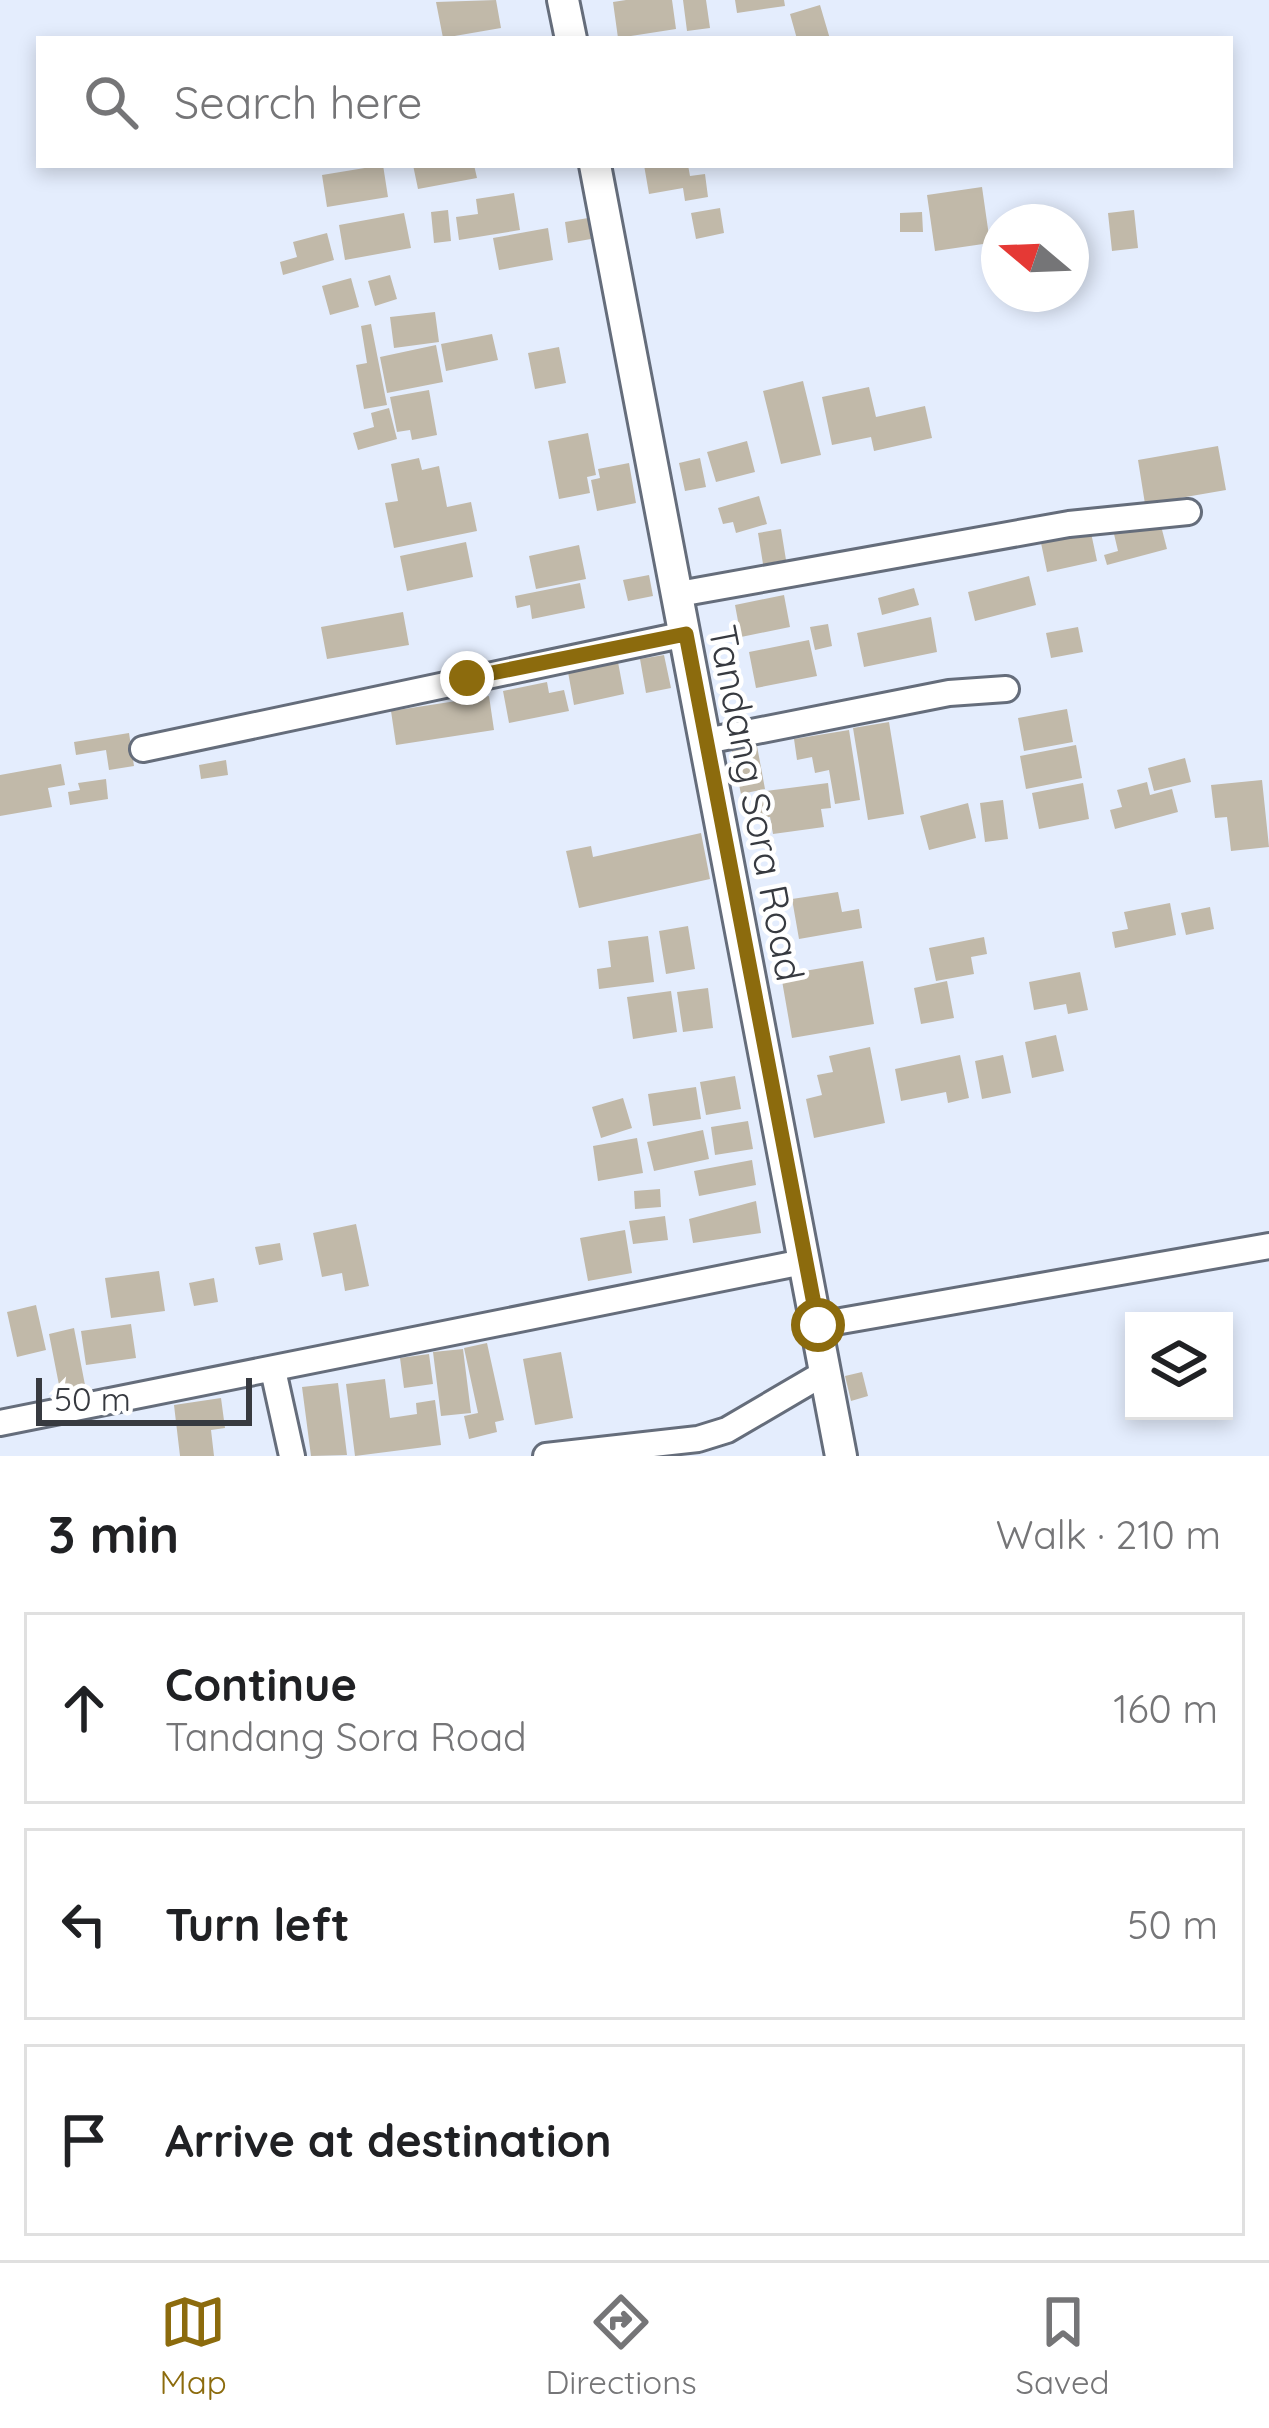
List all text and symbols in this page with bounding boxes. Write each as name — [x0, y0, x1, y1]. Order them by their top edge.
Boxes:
search box — [36, 36, 1233, 168]
icon: search — [78, 69, 144, 135]
text: Search here — [174, 74, 422, 130]
north arrow — [981, 204, 1089, 312]
street label: Tandang Sora Road — [698, 621, 816, 985]
route end — [440, 651, 494, 705]
route start — [791, 1298, 845, 1352]
map controls — [1125, 1312, 1233, 1420]
button: layers — [1125, 1312, 1233, 1420]
scale bar — [36, 1372, 252, 1425]
text: 50 m — [54, 1378, 131, 1419]
text: 3 min — [48, 1502, 179, 1566]
text: Walk · 210 m — [996, 1510, 1221, 1559]
text: Continue — [165, 1656, 357, 1712]
icon: ahead — [51, 1675, 117, 1741]
text: 160 m — [1113, 1684, 1218, 1733]
text: Tandang Sora Road — [165, 1712, 527, 1761]
icon: left — [51, 1891, 117, 1957]
text: Turn left — [165, 1896, 350, 1952]
text: 50 m — [1127, 1900, 1218, 1949]
icon: arrive — [51, 2107, 117, 2173]
text: Arrive at destination — [165, 2112, 611, 2168]
tab: Map — [159, 2289, 227, 2402]
tab: Directions — [545, 2289, 697, 2402]
tab: Saved — [1016, 2289, 1110, 2402]

